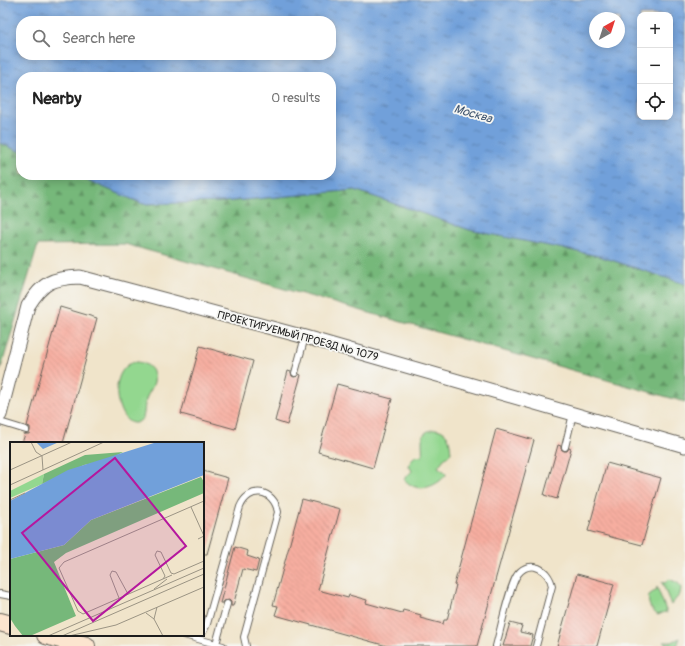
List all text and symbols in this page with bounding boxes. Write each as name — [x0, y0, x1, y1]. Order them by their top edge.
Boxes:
north arrow — [589, 12, 625, 48]
map controls — [637, 12, 673, 120]
button: + — [637, 12, 673, 48]
search box — [16, 16, 336, 60]
icon: search — [30, 27, 52, 49]
text: Search here — [62, 29, 135, 48]
button: − — [637, 48, 673, 84]
button: locate — [637, 84, 673, 120]
text: Nearby — [32, 88, 81, 109]
text: 0 results — [271, 90, 320, 106]
water label: Москва — [452, 101, 495, 127]
street label: ПРОЕКТИРУЕМЫЙ ПРОЕЗД № 1079 — [216, 308, 380, 364]
inset map — [10, 442, 204, 636]

